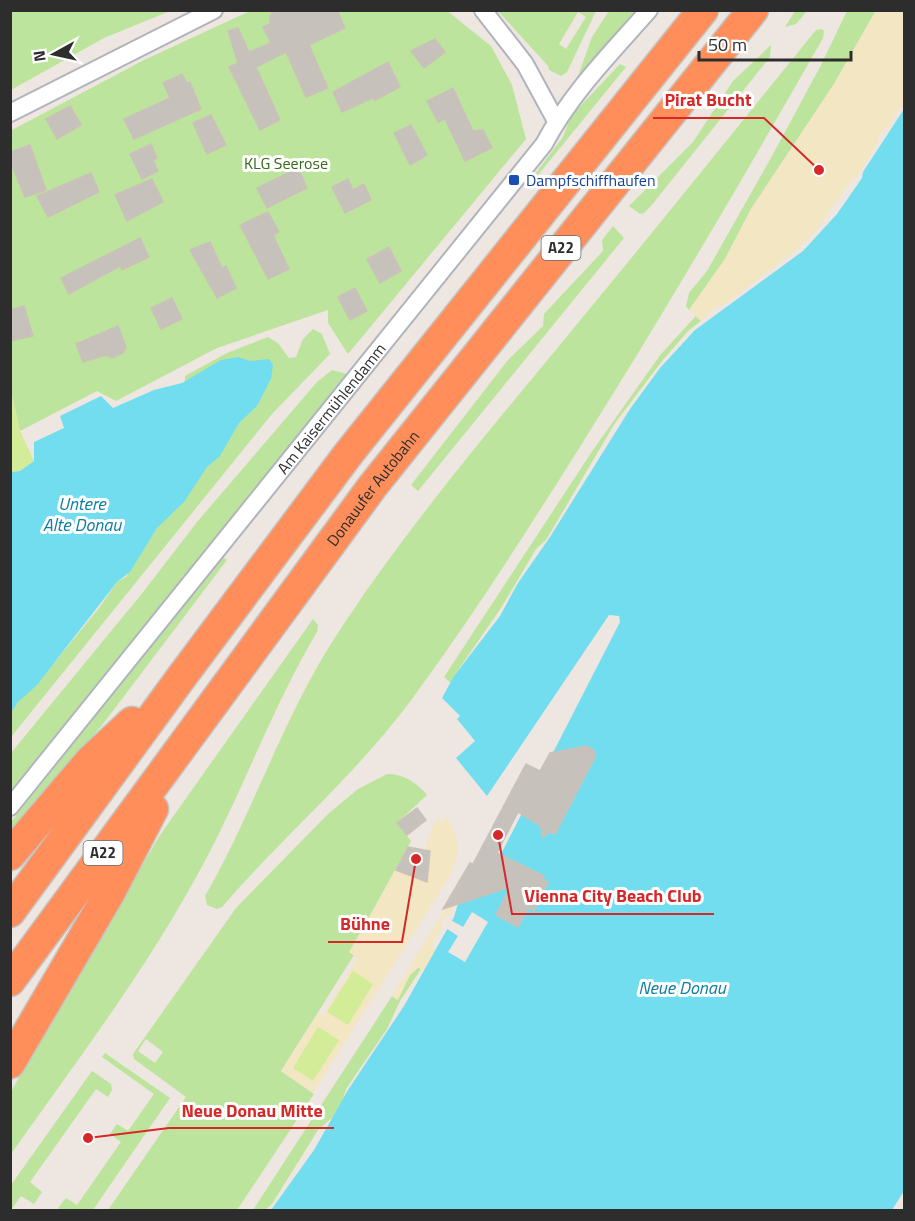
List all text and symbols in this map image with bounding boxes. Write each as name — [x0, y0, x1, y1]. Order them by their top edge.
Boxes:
north arrow — [24, 24, 84, 84]
scale bar — [699, 24, 850, 62]
text: 50 m — [708, 31, 747, 58]
text: N — [26, 49, 52, 63]
callout: Pirat Bucht — [653, 82, 764, 118]
text: Pirat Bucht — [664, 86, 752, 113]
park label: KLG Seerose — [244, 151, 328, 175]
place label: Dampfschiffhaufen — [526, 168, 655, 192]
marker: Dampfschiffhaufen — [507, 173, 521, 187]
road number: A22 — [542, 236, 580, 260]
street label: Am Kaisermühlendamm — [271, 337, 391, 479]
street label: Donauufer Autobahn — [321, 425, 425, 551]
water label: Untere Alte Donau — [43, 490, 122, 538]
road number: A22 — [84, 841, 122, 865]
callout: Vienna City Beach Club — [512, 878, 714, 914]
text: Vienna City Beach Club — [524, 882, 702, 909]
callout: Bühne — [328, 906, 402, 942]
text: Bühne — [340, 910, 390, 937]
water label: Neue Donau — [638, 974, 727, 1001]
callout: Neue Donau Mitte — [169, 1092, 334, 1128]
text: Neue Donau Mitte — [181, 1097, 323, 1124]

